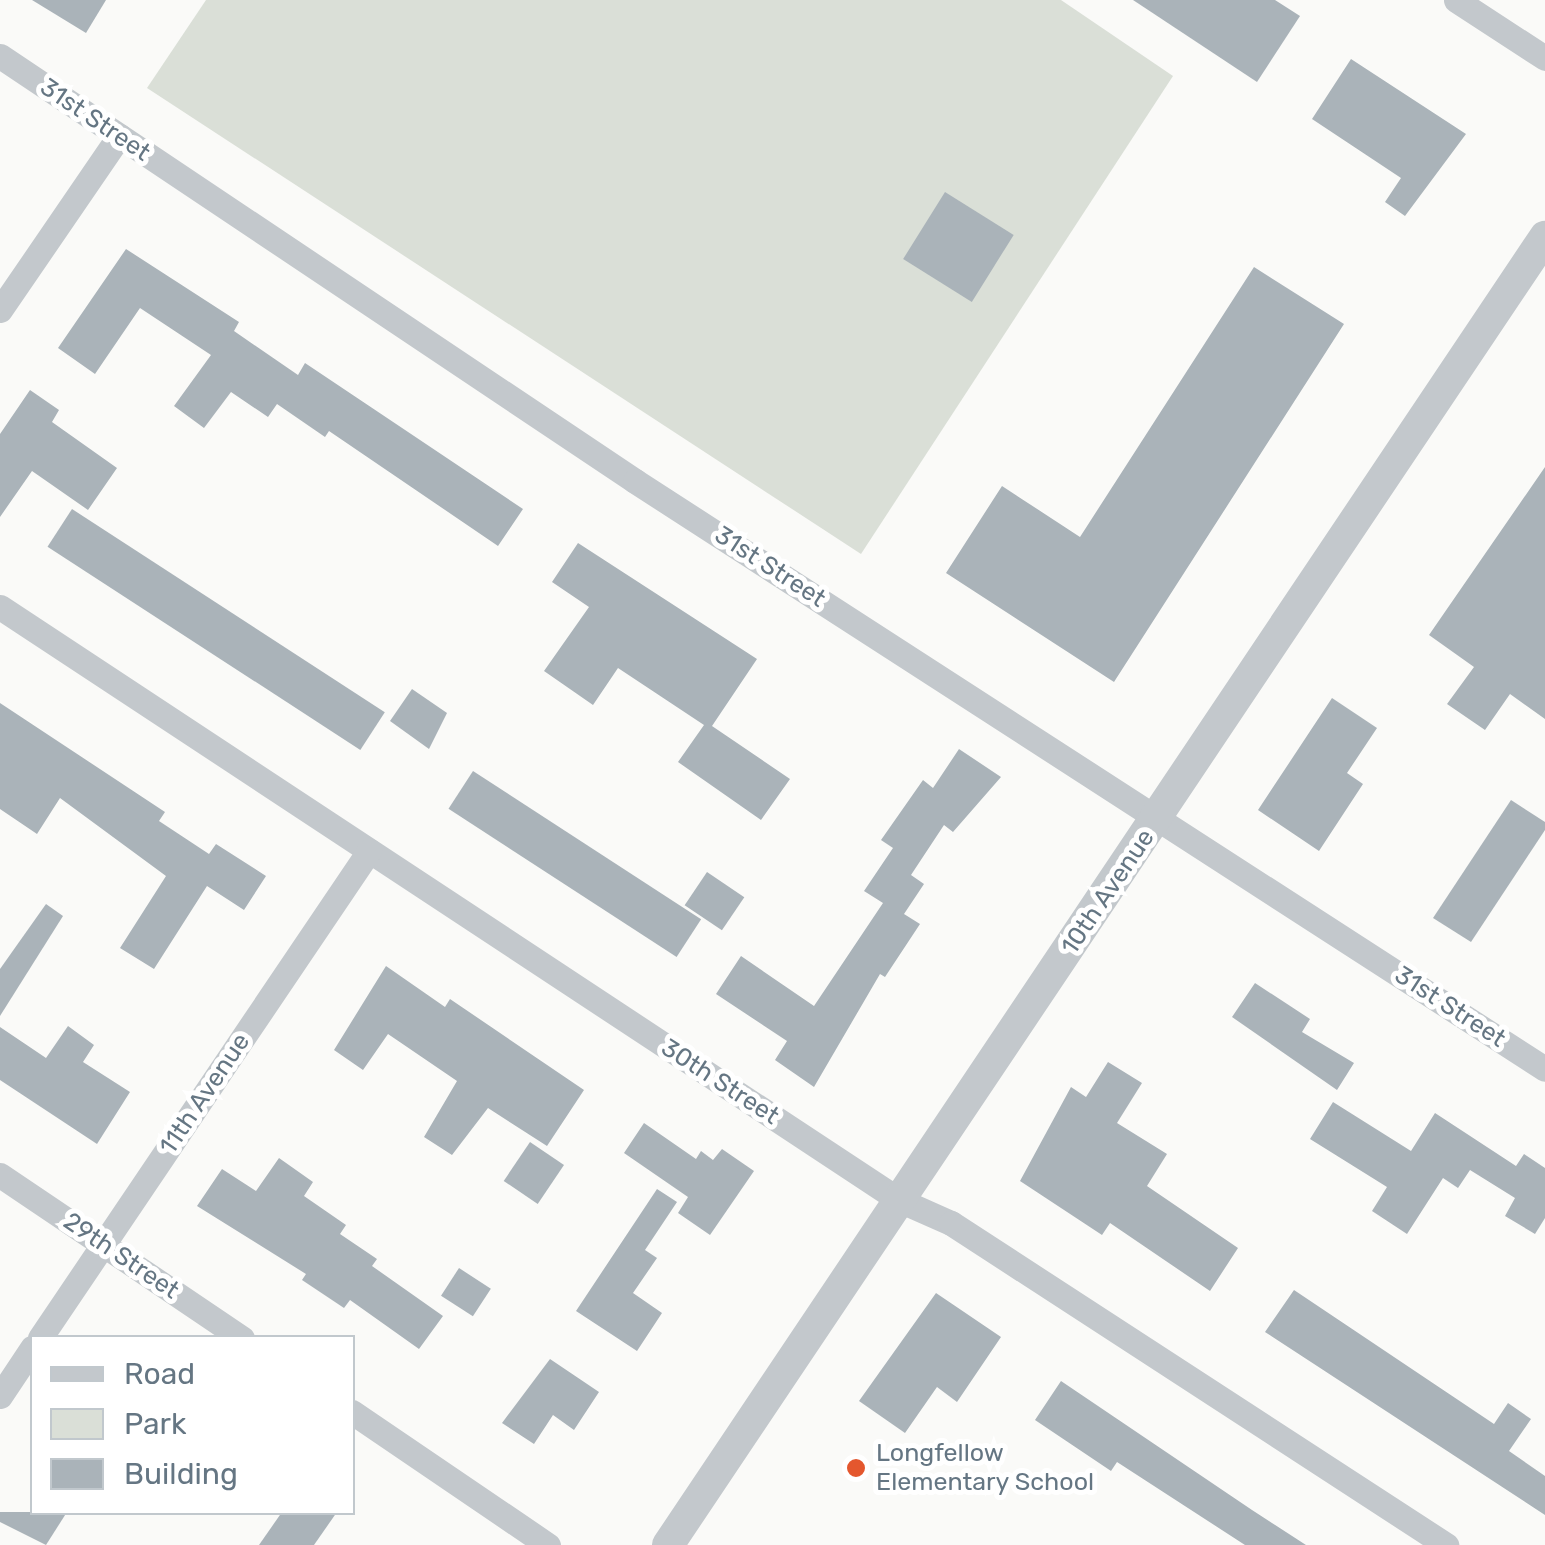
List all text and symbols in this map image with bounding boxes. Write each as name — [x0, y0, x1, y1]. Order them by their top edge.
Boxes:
street label: 31st Street — [34, 72, 156, 168]
street label: 31st Street — [709, 520, 831, 614]
street label: 10th Avenue — [1055, 823, 1161, 961]
street label: 31st Street — [1389, 960, 1511, 1054]
street label: 11th Avenue — [153, 1028, 257, 1160]
street label: 30th Street — [656, 1033, 784, 1131]
street label: 29th Street — [58, 1206, 184, 1306]
legend — [30, 1335, 355, 1515]
text: Road — [124, 1356, 195, 1392]
text: Park — [124, 1406, 186, 1442]
place label: Longfellow Elementary School — [876, 1439, 1095, 1498]
text: Building — [124, 1456, 238, 1492]
marker: Longfellow Elementary School — [845, 1457, 867, 1479]

